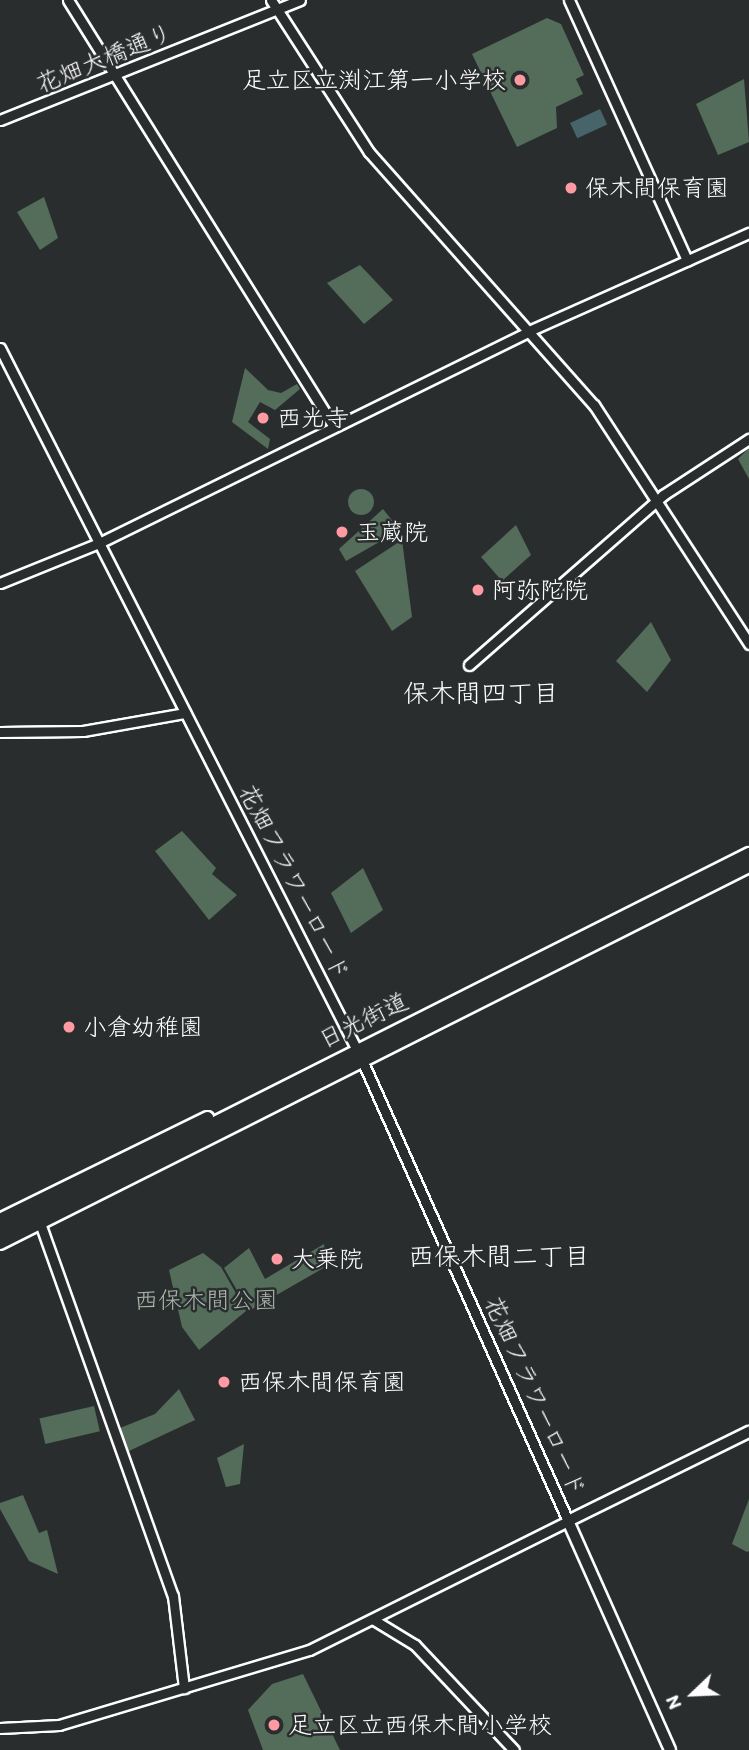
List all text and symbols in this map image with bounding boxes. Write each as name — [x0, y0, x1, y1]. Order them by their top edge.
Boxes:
street label: 花畑大橋通り — [32, 18, 176, 98]
place label: 足立区立渕江第一小学校 — [242, 66, 506, 94]
marker: 足立区立渕江第一小学校 — [512, 72, 528, 88]
place label: 保木間保育園 — [585, 174, 729, 202]
marker: 保木間保育園 — [563, 180, 579, 196]
place label: 西光寺 — [277, 404, 349, 432]
marker: 西光寺 — [255, 410, 271, 426]
place label: 玉蔵院 — [356, 518, 428, 546]
marker: 玉蔵院 — [334, 524, 350, 540]
place label: 阿弥陀院 — [492, 576, 588, 604]
marker: 阿弥陀院 — [470, 582, 486, 598]
district label: 保木間四丁目 — [403, 678, 559, 710]
street label: 花畑フラワーロード — [233, 779, 357, 985]
street label: 日光街道 — [314, 986, 412, 1054]
place label: 小倉幼稚園 — [83, 1013, 203, 1041]
marker: 小倉幼稚園 — [61, 1019, 77, 1035]
district label: 西保木間二丁目 — [408, 1241, 590, 1273]
place label: 大乗院 — [291, 1245, 363, 1273]
marker: 大乗院 — [269, 1251, 285, 1267]
park label: 西保木間公園 — [134, 1286, 278, 1314]
street label: 花畑フラワーロード — [479, 1291, 593, 1501]
place label: 西保木間保育園 — [238, 1368, 406, 1396]
marker: 西保木間保育園 — [216, 1374, 232, 1390]
north arrow — [658, 1659, 728, 1729]
text: N — [660, 1692, 686, 1713]
place label: 足立区立西保木間小学校 — [288, 1711, 552, 1739]
marker: 足立区立西保木間小学校 — [266, 1717, 282, 1733]

